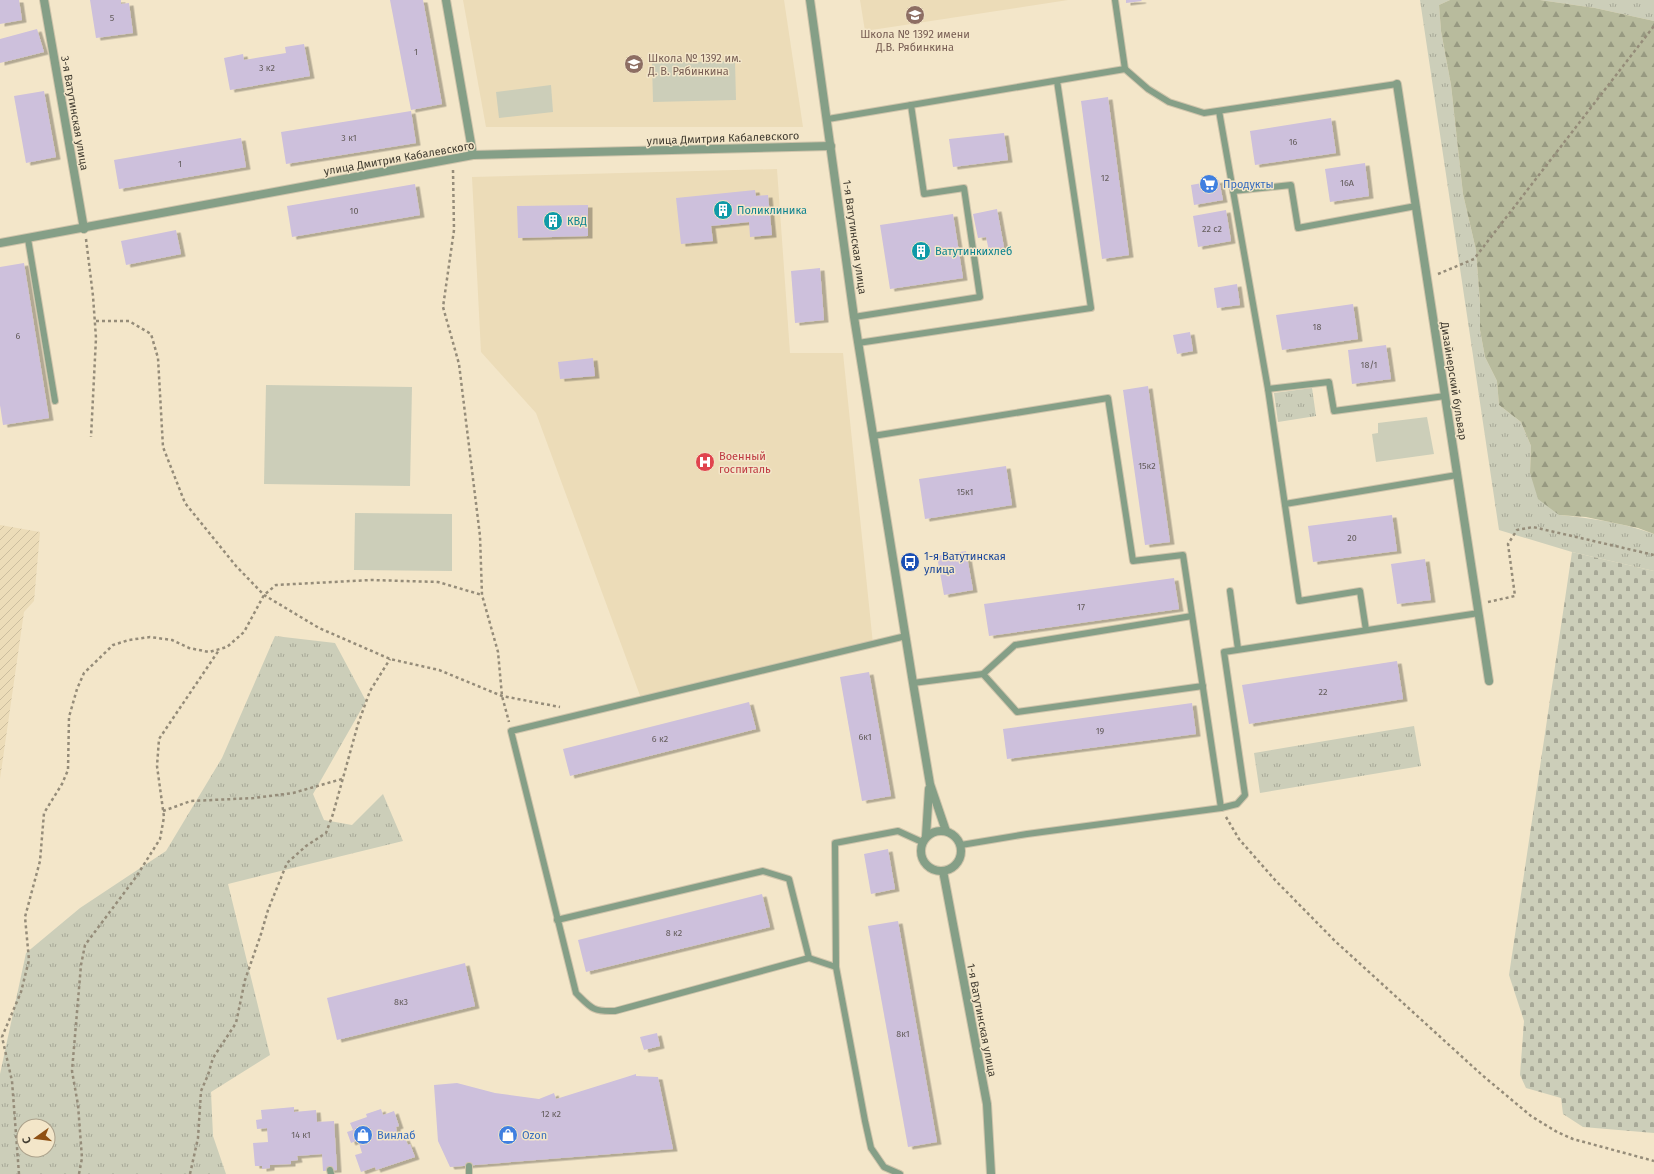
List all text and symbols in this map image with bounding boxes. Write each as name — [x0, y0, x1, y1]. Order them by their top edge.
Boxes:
school or university icon: Школа № 1392 имени Д.В. Рябинкина — [904, 4, 926, 26]
house number: 5 — [110, 13, 115, 23]
place label: Школа № 1392 имени Д.В. Рябинкина — [860, 28, 970, 54]
house number: 1 — [414, 47, 418, 57]
place label: Школа № 1392 им. Д. В. Рябинкина — [647, 52, 742, 78]
school or university icon: Школа № 1392 им. Д. В. Рябинкина — [623, 53, 645, 75]
street label: 3-я Ватутинская улица — [58, 55, 91, 171]
house number: 3 к2 — [259, 63, 275, 73]
street label: улица Дмитрия Кабалевского — [647, 129, 800, 148]
house number: 3 к1 — [341, 133, 357, 143]
house number: 16 — [1289, 137, 1298, 147]
street label: улица Дмитрия Кабалевского — [323, 139, 475, 178]
house number: 1 — [178, 159, 182, 169]
house number: 12 — [1101, 173, 1109, 183]
supermarket icon: Продукты — [1198, 173, 1220, 195]
place label: Продукты — [1223, 178, 1274, 191]
house number: 16А — [1340, 178, 1355, 188]
street label: 1-я Ватутинская улица — [840, 179, 869, 295]
building icon: Поликлиника — [712, 199, 734, 221]
place label: Поликлиника — [737, 204, 807, 217]
house number: 10 — [350, 206, 358, 216]
building icon: КВД — [542, 210, 564, 232]
place label: КВД — [567, 215, 587, 228]
house number: 22 с2 — [1202, 224, 1222, 234]
building icon: Ватутинкихлеб — [910, 240, 932, 262]
place label: Ватутинкихлеб — [935, 245, 1012, 258]
street label: Дизайнерский бульвар — [1438, 320, 1469, 441]
house number: 18 — [1313, 322, 1321, 332]
house number: 6 — [16, 331, 21, 341]
house number: 18/1 — [1361, 360, 1377, 370]
place label: Военный госпиталь — [719, 450, 771, 476]
hospital icon: Военный госпиталь — [694, 451, 716, 473]
house number: 15к2 — [1138, 461, 1156, 471]
house number: 15к1 — [957, 487, 973, 497]
house number: 20 — [1347, 533, 1357, 543]
place label: 1-я Ватутинская улица — [924, 550, 1006, 576]
bus stop icon: 1-я Ватутинская улица — [899, 551, 921, 573]
house number: 17 — [1077, 602, 1085, 612]
house number: 22 — [1319, 687, 1327, 697]
house number: 19 — [1096, 726, 1105, 736]
house number: 6к1 — [858, 732, 872, 742]
house number: 6 к2 — [652, 734, 668, 744]
house number: 8 к2 — [666, 928, 682, 938]
street label: 1-я Ватутинская улица — [964, 962, 999, 1078]
house number: 8к3 — [394, 997, 408, 1007]
house number: 8к1 — [896, 1029, 910, 1039]
house number: 12 к2 — [541, 1109, 561, 1119]
north arrow — [16, 1118, 56, 1158]
shop icon: Винлаб — [352, 1124, 374, 1146]
shop icon: Ozon — [497, 1124, 519, 1146]
place label: Винлаб — [377, 1129, 416, 1142]
place label: Ozon — [522, 1129, 547, 1142]
house number: 14 к1 — [291, 1130, 311, 1140]
text: С — [20, 1135, 34, 1145]

